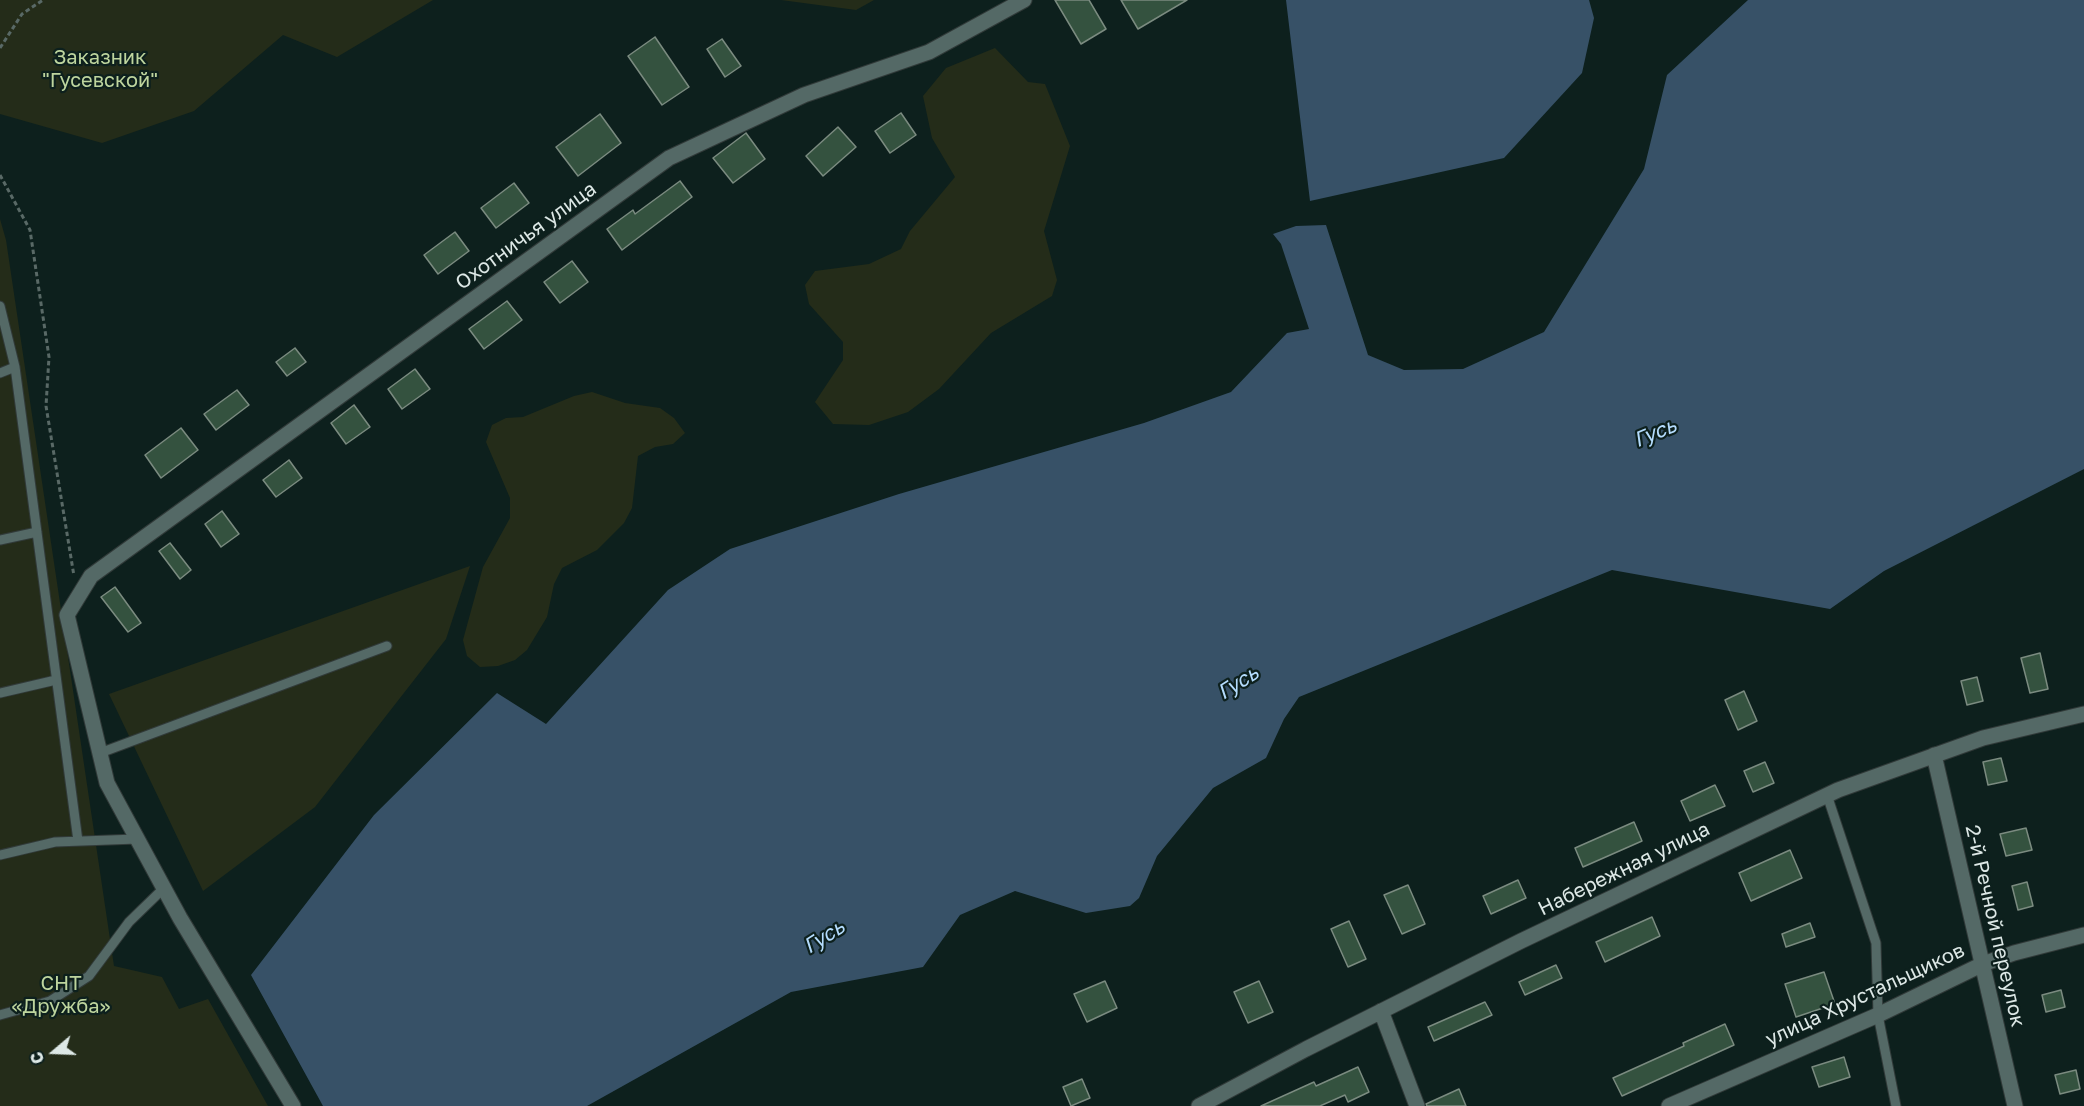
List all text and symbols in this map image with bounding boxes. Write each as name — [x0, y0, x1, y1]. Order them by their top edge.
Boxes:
park label: Заказник "Гусевской" — [42, 46, 158, 93]
street label: Охотничья улица — [451, 177, 601, 295]
water label: Гусь — [1630, 413, 1680, 453]
water label: Гусь — [1213, 661, 1263, 705]
street label: Набережная улица — [1534, 817, 1714, 921]
street label: 2-й Речной переулок — [1960, 823, 2030, 1029]
water label: Гусь — [799, 915, 849, 959]
street label: улица Хрустальщиков — [1762, 938, 1968, 1052]
park label: СНТ «Дружба» — [12, 972, 110, 1019]
north arrow — [24, 1022, 84, 1082]
text: С — [26, 1049, 48, 1066]

